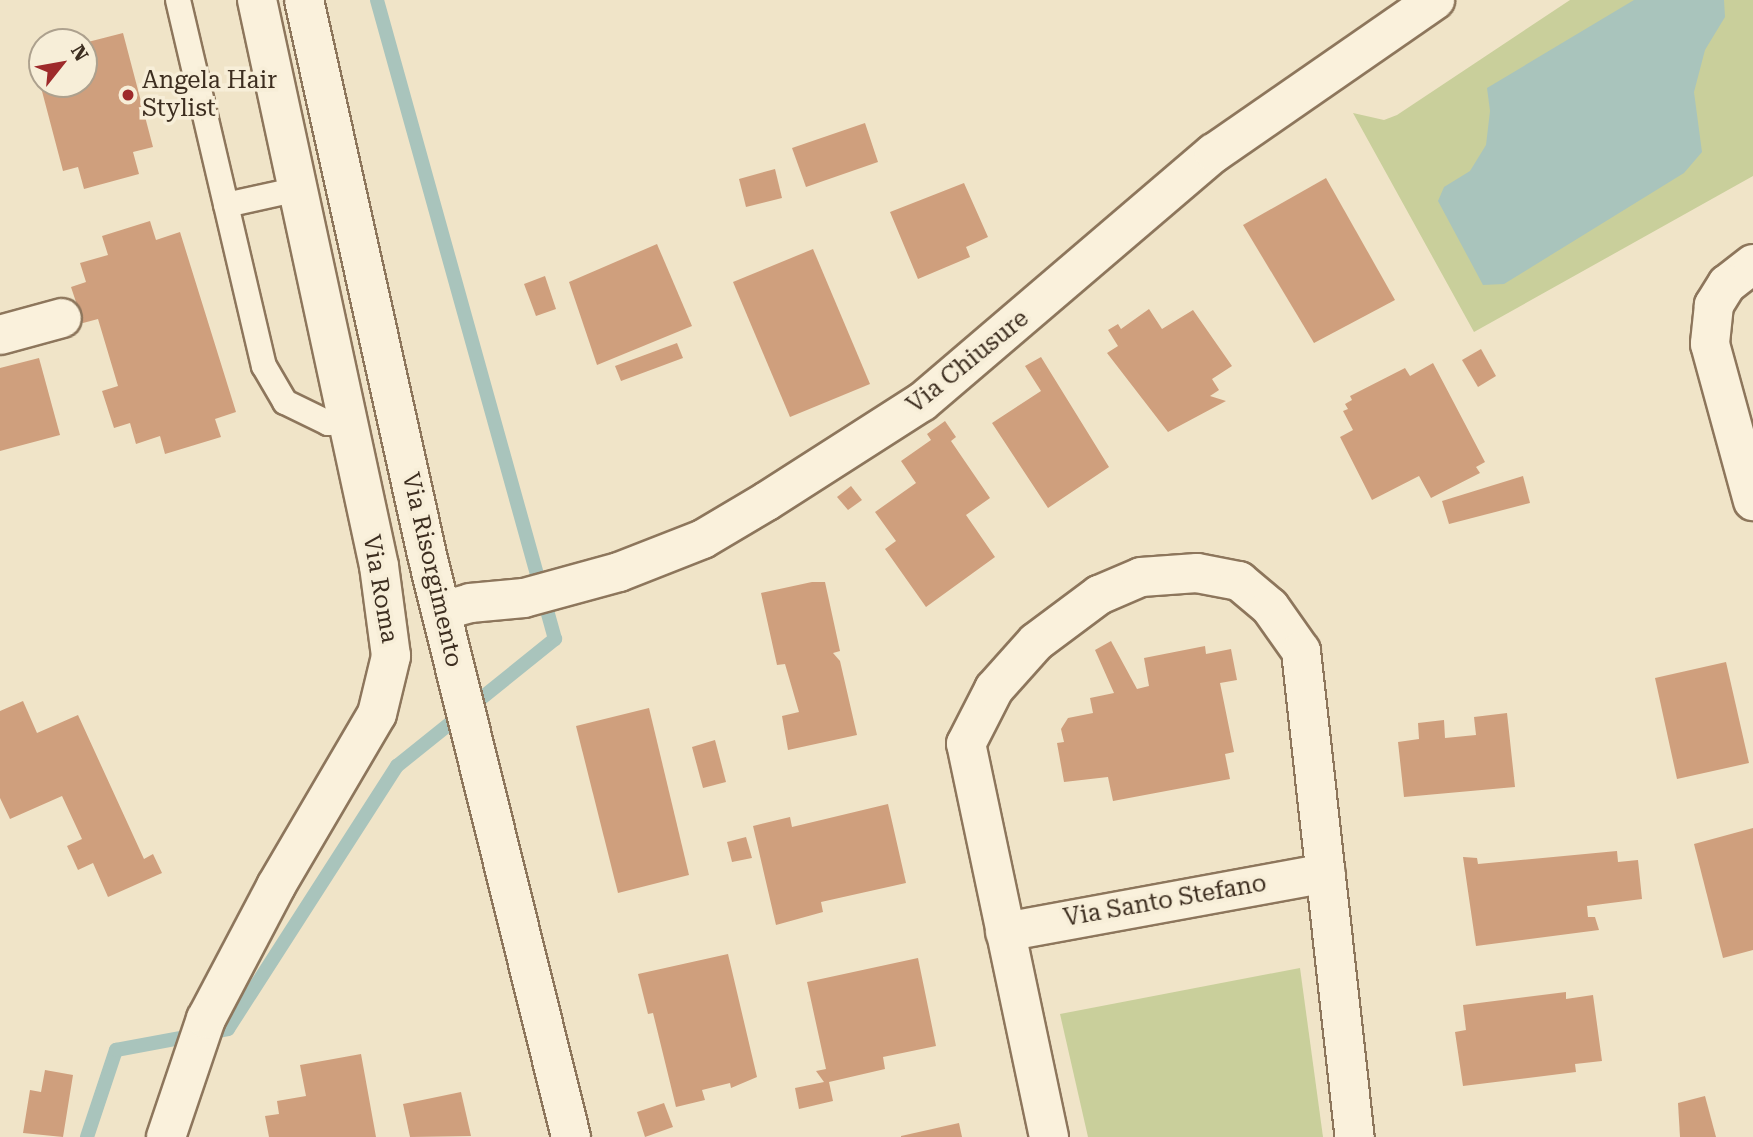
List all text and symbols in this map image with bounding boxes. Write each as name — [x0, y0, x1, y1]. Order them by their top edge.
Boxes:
north arrow — [28, 28, 98, 98]
text: N — [66, 41, 93, 65]
place label: Angela Hair Stylist — [142, 67, 277, 123]
marker: Angela Hair Stylist — [120, 87, 136, 103]
street label: Via Chiusure — [901, 304, 1035, 420]
street label: Via Risorgimento — [396, 470, 468, 670]
street label: Via Roma — [356, 533, 404, 645]
street label: Via Santo Stefano — [1061, 869, 1269, 933]

